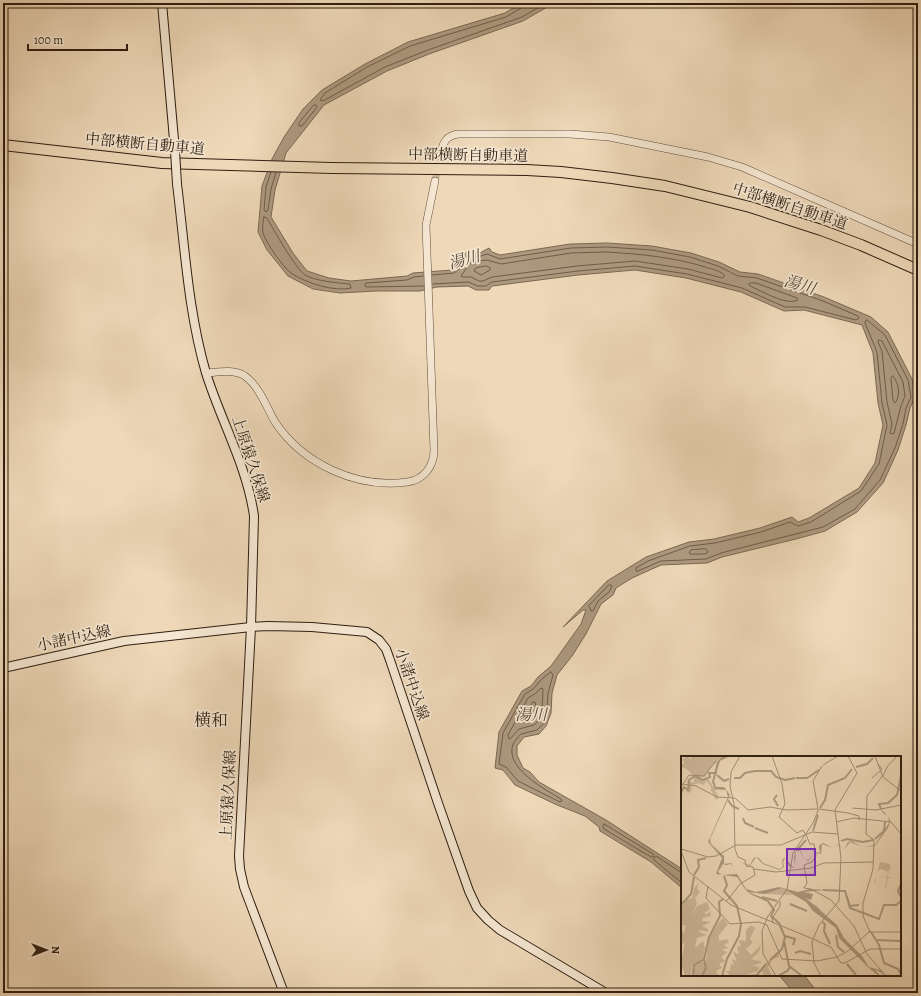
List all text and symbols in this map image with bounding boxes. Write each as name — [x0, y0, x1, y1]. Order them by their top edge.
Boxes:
scale bar — [28, 26, 127, 52]
text: 100 m — [34, 32, 63, 48]
street label: 中部横断自動車道 — [84, 129, 206, 159]
street label: 中部横断自動車道 — [408, 144, 528, 166]
street label: 中部横断自動車道 — [730, 178, 850, 234]
water label: 湯川 — [446, 245, 484, 275]
water label: 湯川 — [781, 270, 820, 300]
street label: 上原猿久保線 — [228, 413, 274, 505]
street label: 小諸中込線 — [35, 620, 113, 656]
street label: 小諸中込線 — [390, 645, 434, 723]
water label: 湯川 — [515, 704, 549, 726]
district label: 横和 — [194, 709, 228, 732]
street label: 上原猿久保線 — [216, 750, 240, 840]
inset map — [681, 756, 901, 976]
north arrow — [26, 930, 66, 970]
text: N — [48, 946, 63, 954]

